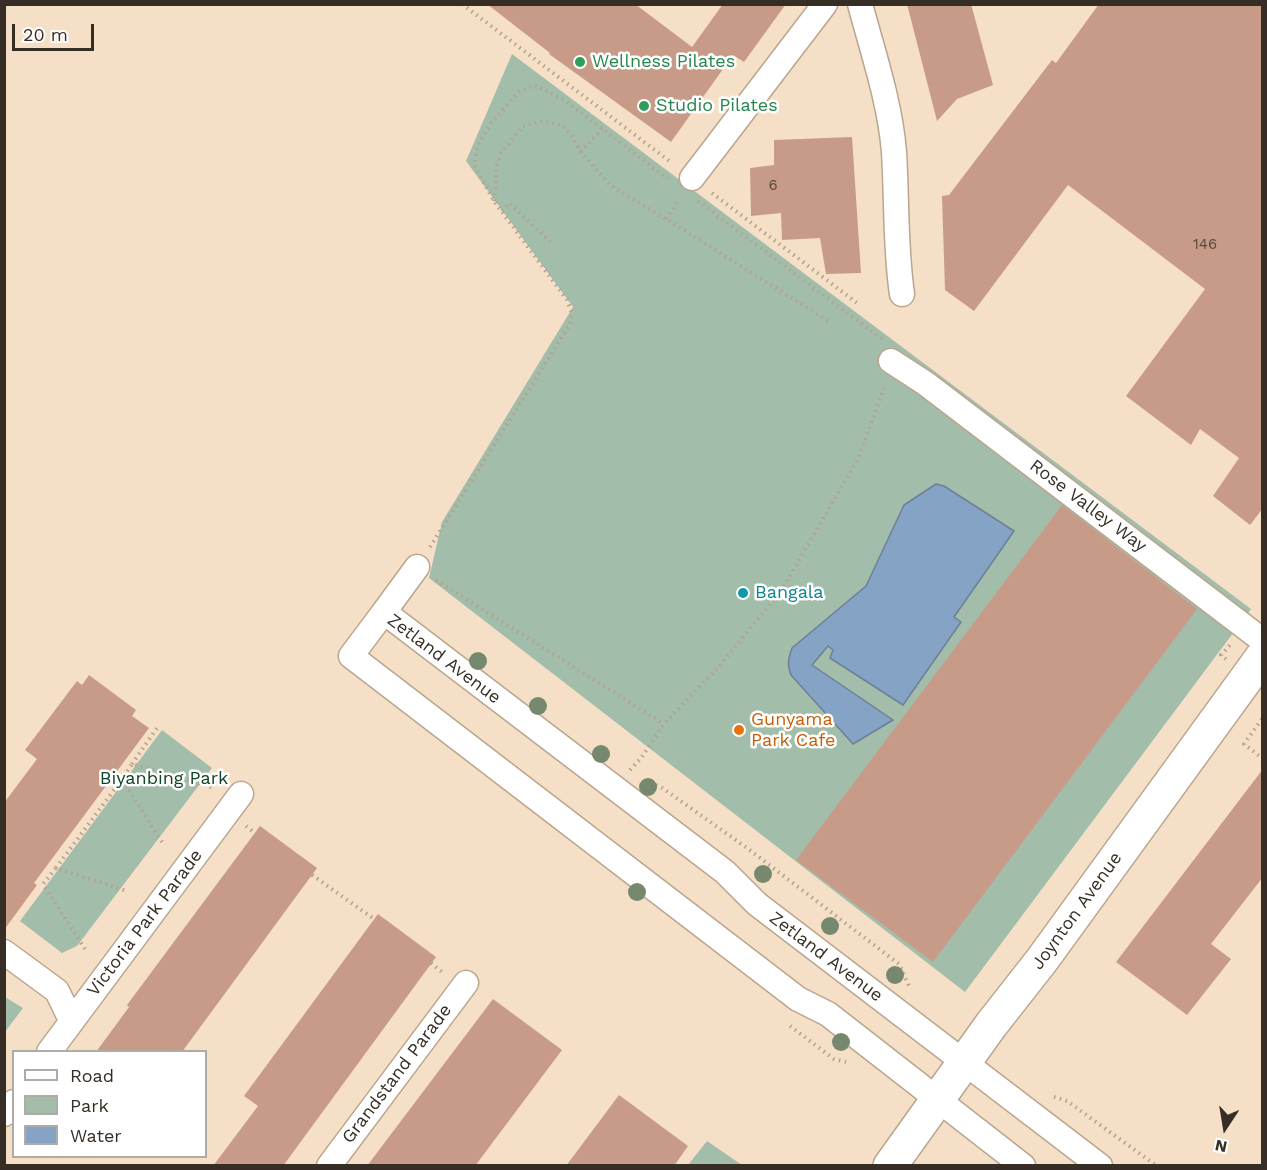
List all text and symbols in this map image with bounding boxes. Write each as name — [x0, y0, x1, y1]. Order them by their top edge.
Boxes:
scale bar — [15, 12, 98, 50]
text: 20 m — [23, 24, 68, 45]
place label: Wellness Pilates — [592, 51, 735, 73]
marker: Wellness Pilates — [573, 55, 587, 69]
place label: Studio Pilates — [656, 95, 778, 117]
marker: Studio Pilates — [637, 99, 651, 113]
house number: 6 — [768, 177, 778, 195]
house number: 146 — [1193, 236, 1217, 254]
street label: Rose Valley Way — [1025, 455, 1151, 557]
place label: Bangala — [755, 582, 824, 604]
marker: Bangala — [736, 586, 750, 600]
street label: Zetland Avenue — [383, 609, 505, 709]
place label: Gunyama Park Cafe — [751, 709, 836, 752]
marker: Gunyama Park Cafe — [732, 723, 746, 737]
park label: Biyanbing Park — [100, 768, 228, 790]
street label: Victoria Park Parade — [83, 845, 207, 1001]
street label: Joynton Avenue — [1027, 848, 1127, 974]
street label: Zetland Avenue — [765, 907, 887, 1007]
street label: Grandstand Parade — [338, 1000, 456, 1148]
legend — [12, 1050, 207, 1158]
text: Road — [70, 1065, 114, 1086]
text: Park — [70, 1095, 109, 1116]
north arrow — [1195, 1098, 1255, 1158]
text: Water — [70, 1125, 122, 1146]
text: N — [1213, 1136, 1229, 1157]

